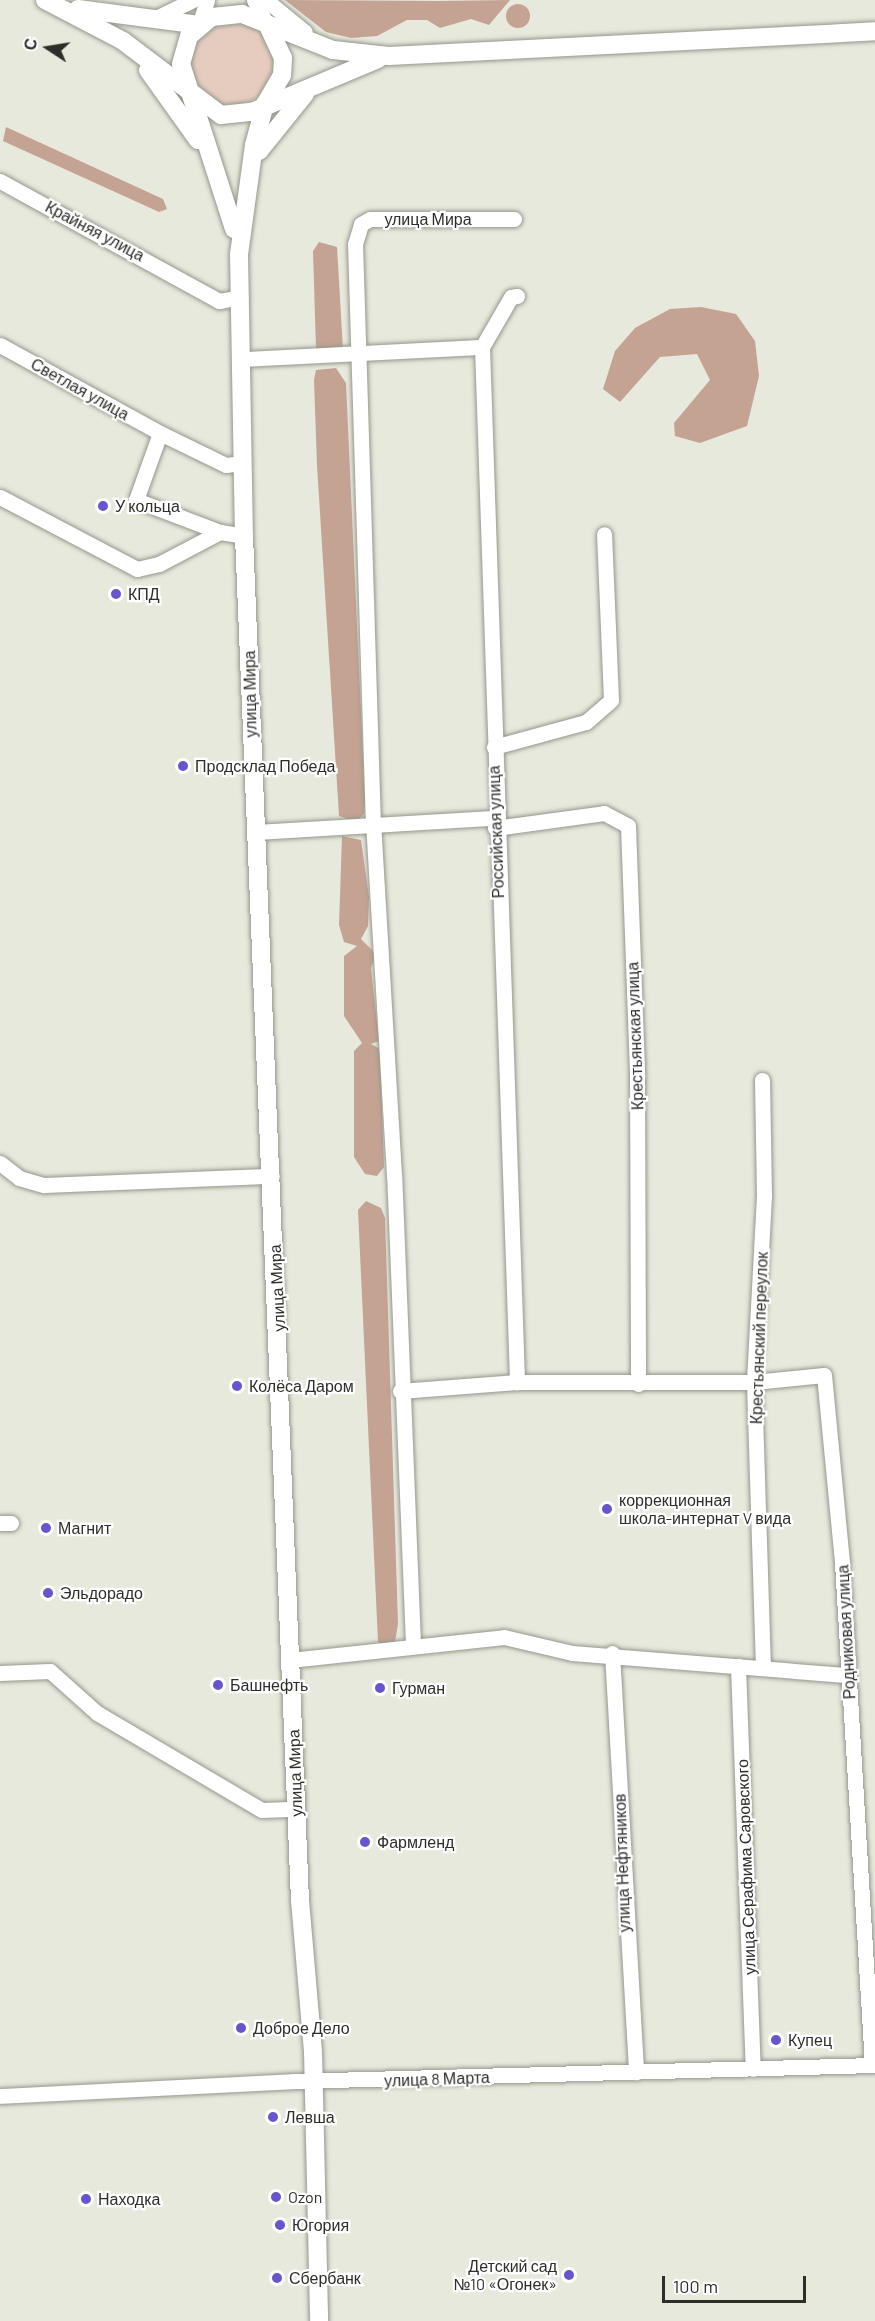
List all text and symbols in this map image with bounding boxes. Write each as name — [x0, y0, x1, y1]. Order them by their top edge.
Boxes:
north arrow — [18, 18, 78, 78]
text: С — [19, 37, 40, 52]
street label: Крайняя улица — [42, 197, 148, 265]
street label: улица Мира — [384, 209, 472, 229]
street label: Светлая улица — [28, 354, 132, 424]
place label: У кольца — [115, 496, 180, 516]
marker: У кольца — [96, 499, 110, 513]
place label: КПД — [128, 584, 160, 604]
marker: КПД — [109, 587, 123, 601]
street label: улица Мира — [240, 650, 260, 738]
place label: Продсклад Победа — [195, 756, 335, 776]
marker: Продсклад Победа — [176, 759, 190, 773]
street label: Российская улица — [484, 765, 508, 899]
street label: Крестьянская улица — [623, 962, 647, 1110]
street label: улица Мира — [265, 1244, 289, 1332]
street label: Крестьянский переулок — [746, 1251, 772, 1425]
place label: Колёса Даром — [249, 1376, 354, 1396]
marker: Колёса Даром — [230, 1379, 244, 1393]
place label: коррекционная школа-интернат V вида — [619, 1490, 791, 1528]
marker: коррекционная школа-интернат V вида — [600, 1502, 614, 1516]
place label: Магнит — [58, 1518, 111, 1538]
marker: Магнит — [39, 1521, 53, 1535]
street label: Родниковая улица — [833, 1564, 859, 1700]
place label: Эльдорадо — [60, 1583, 143, 1603]
marker: Эльдорадо — [41, 1586, 55, 1600]
place label: Башнефть — [230, 1675, 308, 1695]
marker: Башнефть — [211, 1678, 225, 1692]
place label: Гурман — [392, 1678, 445, 1698]
marker: Гурман — [373, 1681, 387, 1695]
street label: улица Мира — [284, 1729, 306, 1817]
street label: улица Серафима Саровского — [733, 1759, 759, 1975]
street label: улица Нефтяников — [610, 1793, 634, 1933]
place label: Фармленд — [377, 1832, 454, 1852]
marker: Фармленд — [358, 1835, 372, 1849]
place label: Доброе Дело — [253, 2018, 350, 2038]
marker: Доброе Дело — [234, 2021, 248, 2035]
place label: Купец — [788, 2030, 832, 2050]
marker: Купец — [769, 2033, 783, 2047]
street label: улица 8 Марта — [384, 2068, 490, 2090]
place label: Левша — [285, 2107, 335, 2127]
marker: Левша — [266, 2110, 280, 2124]
place label: Ozon — [288, 2187, 322, 2207]
place label: Находка — [98, 2189, 160, 2209]
marker: Ozon — [269, 2190, 283, 2204]
marker: Находка — [79, 2192, 93, 2206]
place label: Югория — [292, 2215, 349, 2235]
marker: Югория — [273, 2218, 287, 2232]
place label: Детский сад №10 «Огонек» — [453, 2256, 557, 2294]
scale bar — [665, 2264, 809, 2302]
place label: Сбербанк — [289, 2268, 361, 2288]
marker: Детский сад №10 «Огонек» — [562, 2268, 576, 2282]
marker: Сбербанк — [270, 2271, 284, 2285]
text: 100 m — [673, 2275, 718, 2297]

